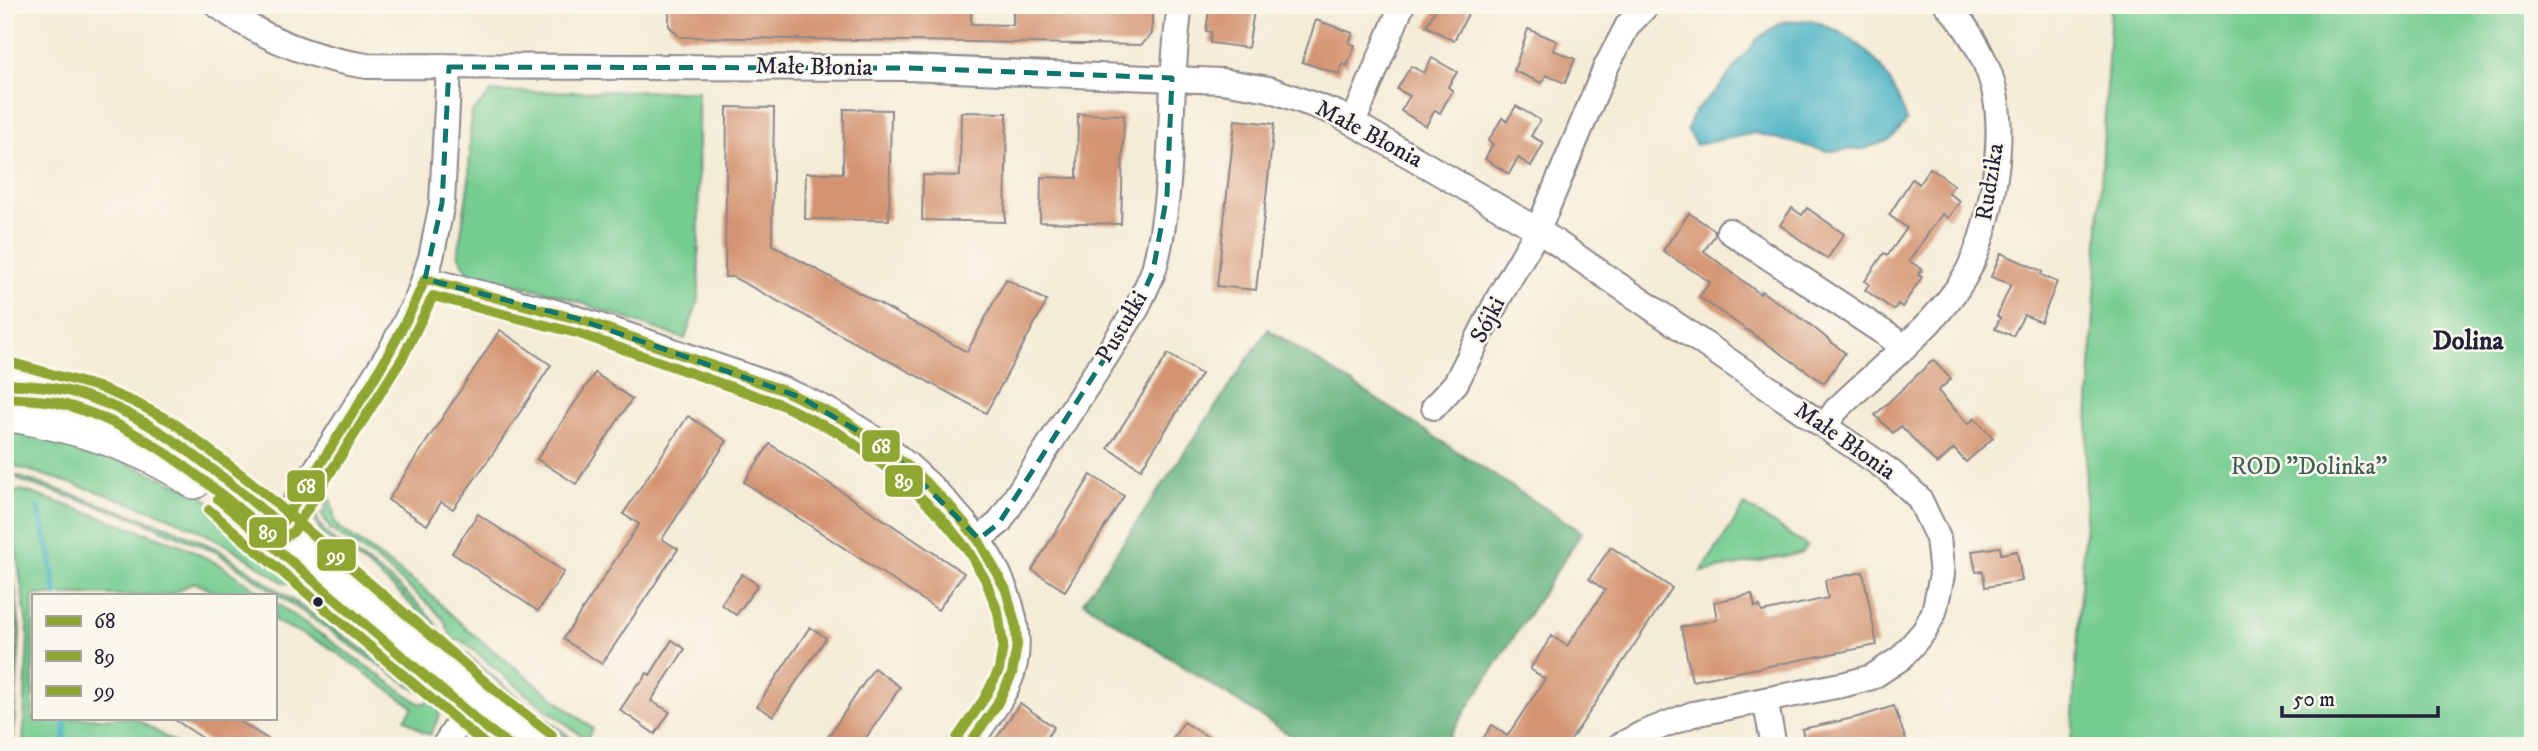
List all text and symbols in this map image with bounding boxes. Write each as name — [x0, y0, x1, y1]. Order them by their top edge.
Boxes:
street label: Małe Błonia — [755, 51, 874, 83]
street label: Małe Błonia — [1310, 93, 1428, 175]
street label: Rudzika — [1969, 140, 2011, 223]
street label: Pustułki — [1089, 286, 1155, 368]
street label: Sójki — [1464, 292, 1512, 348]
district label: Dolina — [2432, 325, 2504, 358]
street label: Małe Błonia — [1788, 395, 1902, 487]
line badge: 68 — [861, 429, 901, 463]
text: 68 — [871, 436, 891, 459]
park label: ROD "Dolinka" — [2231, 452, 2387, 482]
line badge: 89 — [884, 464, 924, 498]
line badge: 68 — [286, 469, 326, 503]
text: 89 — [895, 471, 914, 494]
text: 68 — [296, 476, 316, 499]
line badge: 89 — [248, 516, 288, 549]
text: 89 — [259, 522, 278, 545]
line badge: 99 — [316, 538, 357, 572]
text: 99 — [325, 545, 345, 568]
legend — [32, 594, 276, 720]
unlabelled marker — [311, 595, 325, 609]
text: 68 — [94, 609, 115, 635]
text: 89 — [94, 645, 115, 671]
scale bar — [2282, 674, 2438, 718]
text: 99 — [93, 679, 115, 705]
text: 50 m — [2293, 687, 2335, 713]

